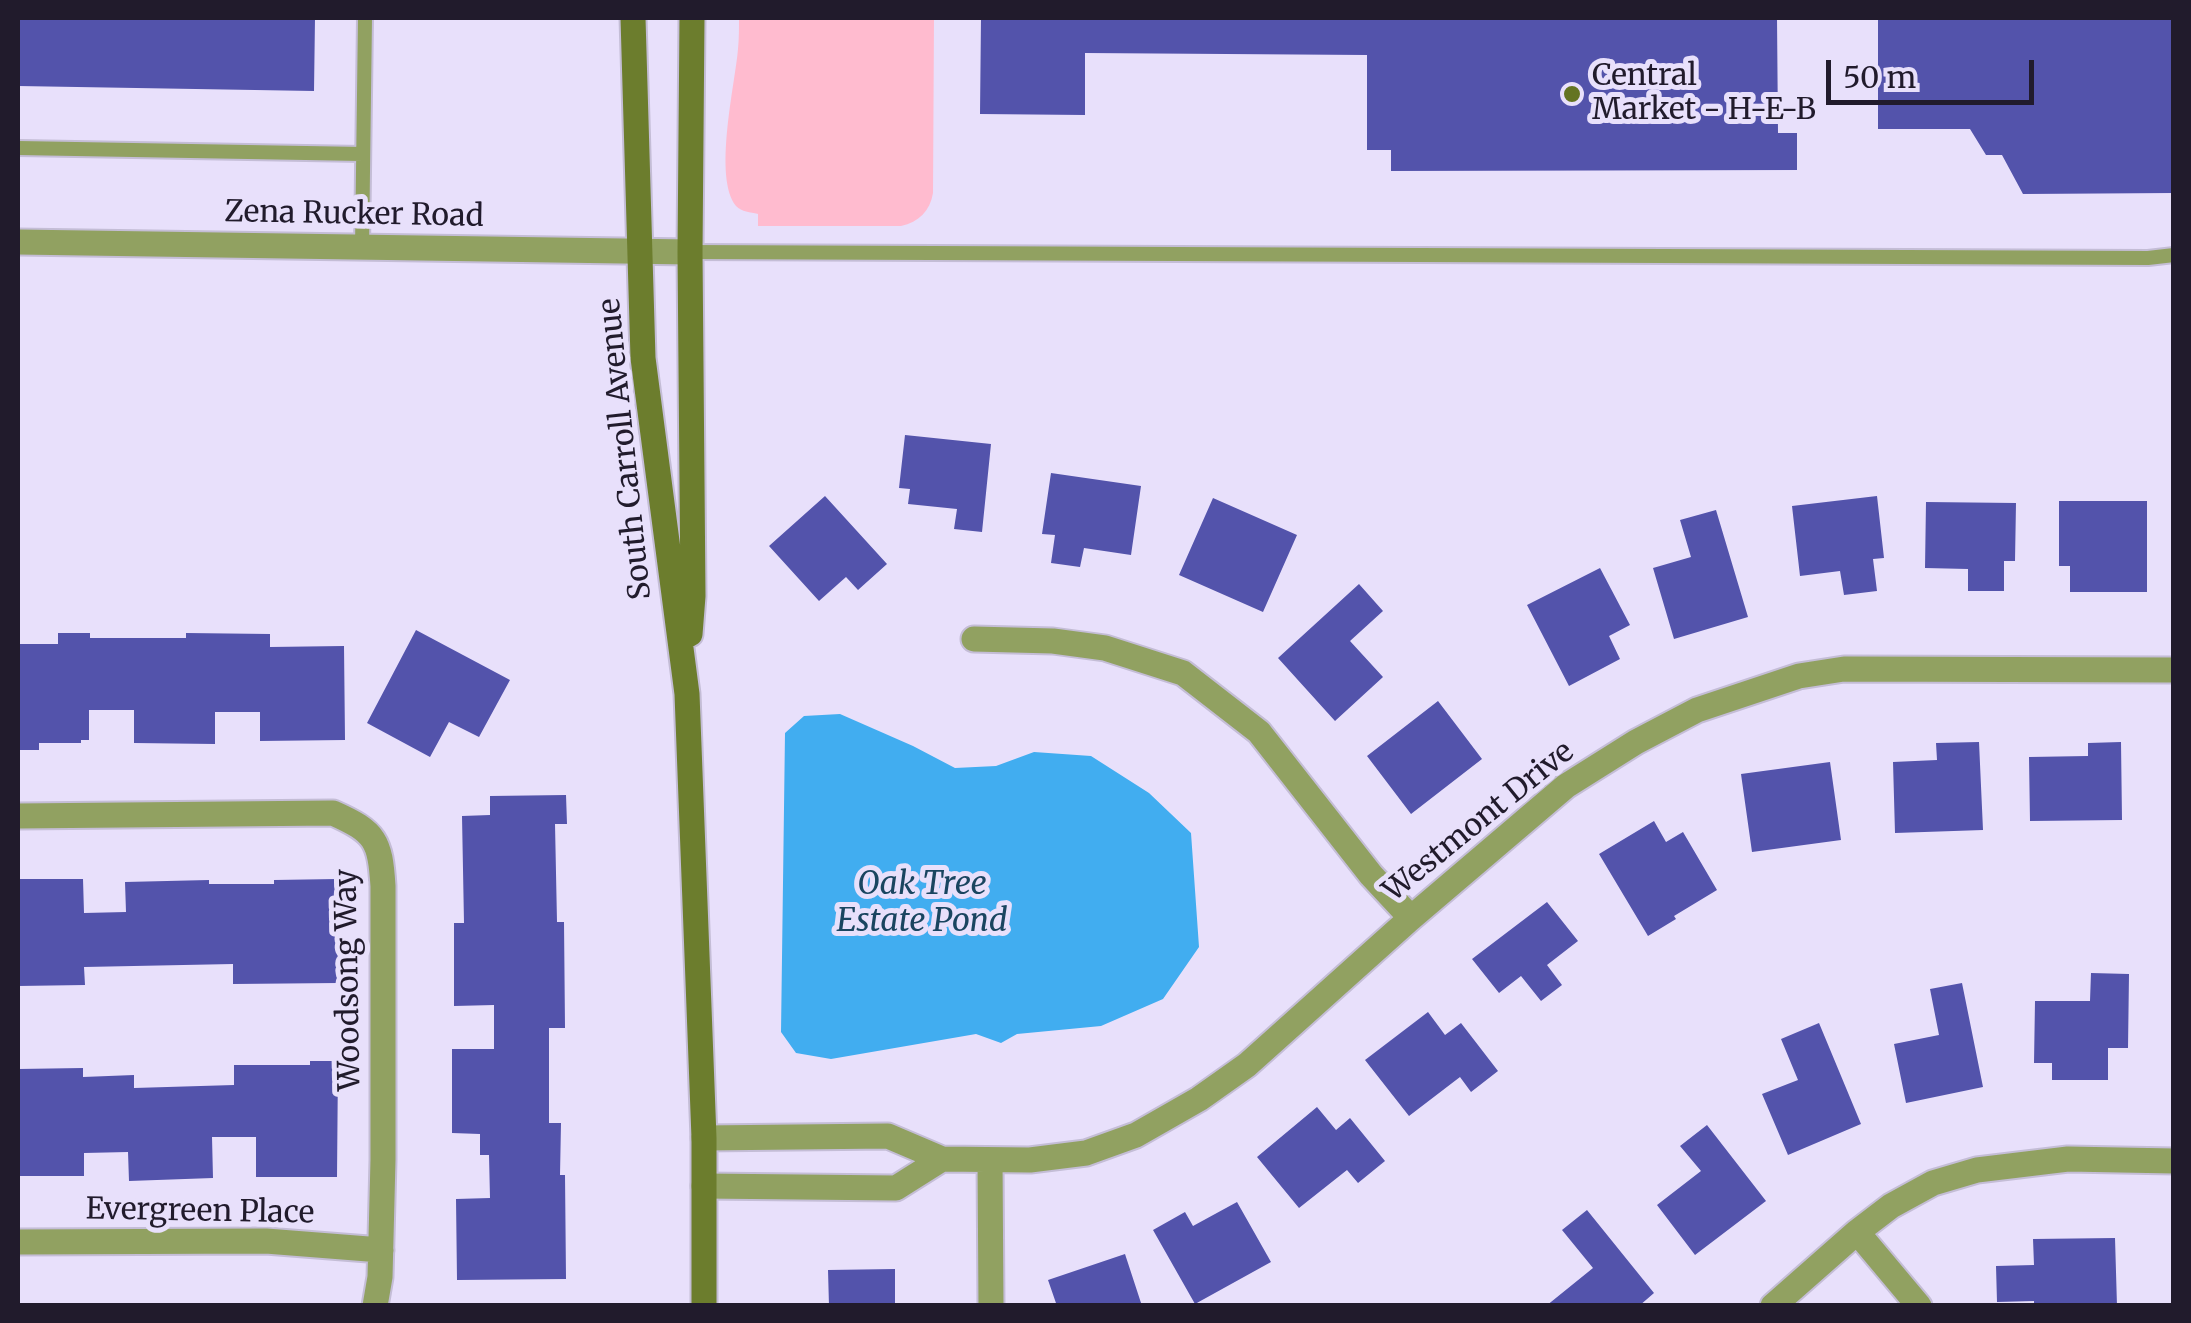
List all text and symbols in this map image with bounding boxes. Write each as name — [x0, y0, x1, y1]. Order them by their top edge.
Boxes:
scale bar — [1831, 40, 2038, 102]
text: 50 m — [1843, 58, 1916, 96]
place label: Central Market - H-E-B — [1592, 59, 1816, 130]
marker: Central Market - H-E-B — [1561, 83, 1583, 105]
street label: Zena Rucker Road — [224, 195, 484, 235]
street label: South Carroll Avenue — [592, 296, 660, 602]
street label: Westmont Drive — [1377, 734, 1581, 910]
water label: Oak Tree Estate Pond — [837, 866, 1007, 941]
street label: Woodsong Way — [329, 869, 369, 1091]
street label: Evergreen Place — [85, 1192, 315, 1232]

